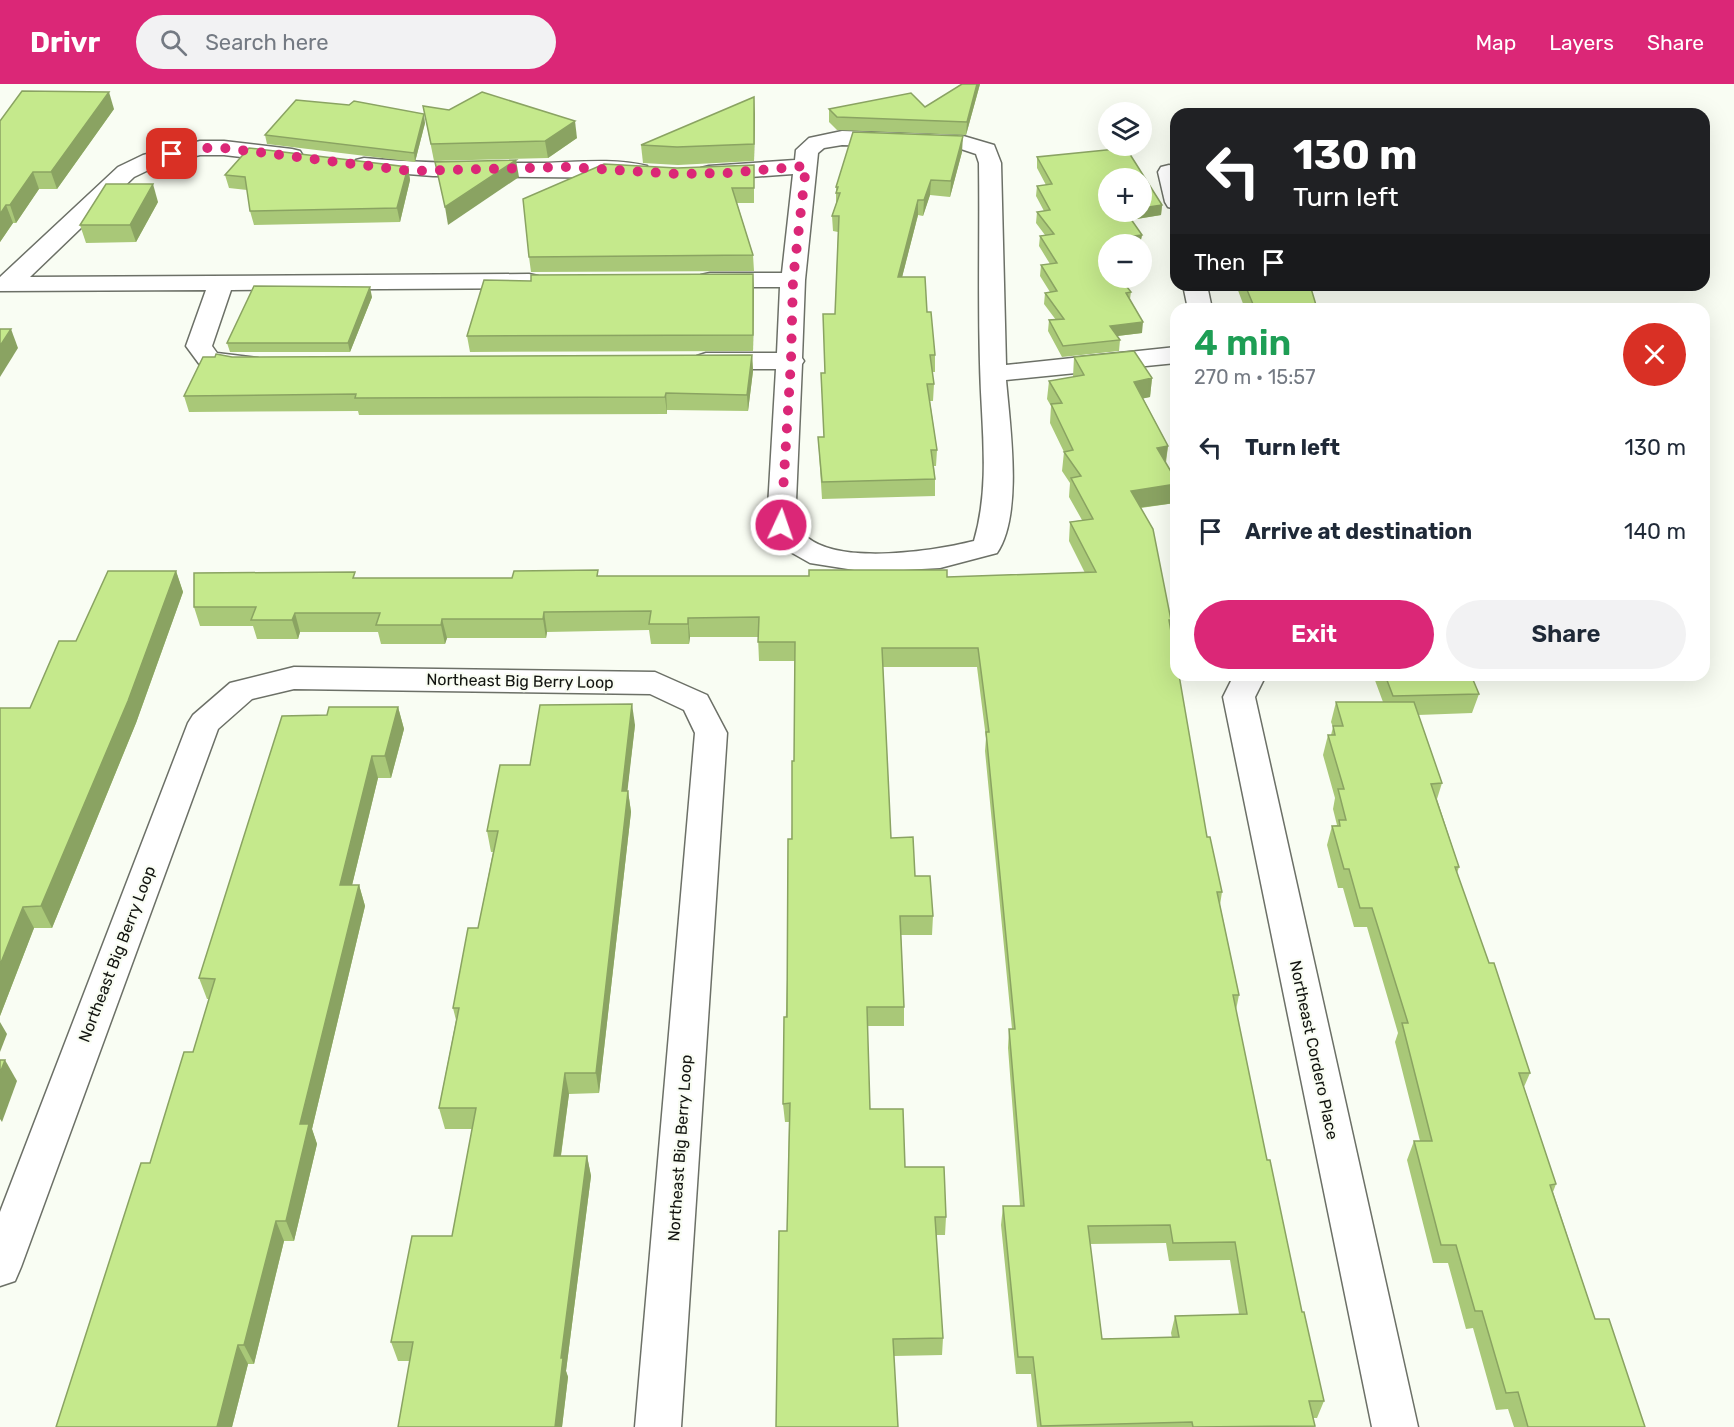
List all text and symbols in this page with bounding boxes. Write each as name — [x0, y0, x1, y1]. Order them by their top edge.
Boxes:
search box — [136, 15, 556, 69]
text: Drivr — [30, 26, 100, 59]
icon: search — [157, 26, 190, 59]
text: Search here — [205, 29, 329, 56]
text: Map — [1475, 30, 1516, 55]
text: Layers — [1549, 30, 1614, 55]
text: Share — [1647, 30, 1704, 55]
map controls — [1098, 102, 1152, 288]
button: layers — [1098, 102, 1152, 156]
pin — [146, 128, 197, 179]
text: 130 m — [1293, 130, 1418, 180]
icon: left — [1194, 132, 1272, 210]
icon: arrive — [155, 137, 188, 170]
button: + — [1098, 168, 1152, 222]
text: Turn left — [1293, 181, 1398, 213]
button: − — [1098, 234, 1152, 288]
icon: arrive — [1257, 246, 1290, 279]
text: Then — [1194, 249, 1245, 276]
text: 4 min — [1194, 321, 1291, 364]
button: close — [1623, 323, 1686, 386]
text: 270 m · 15:57 — [1194, 365, 1315, 389]
icon: left — [1194, 431, 1227, 464]
text: Turn left — [1245, 434, 1340, 461]
text: 130 m — [1624, 434, 1686, 461]
position arrow — [749, 493, 813, 557]
icon: arrive — [1194, 515, 1227, 548]
text: Arrive at destination — [1245, 518, 1472, 545]
text: 140 m — [1624, 518, 1686, 545]
button: Exit — [1194, 600, 1434, 669]
button: Share — [1446, 600, 1686, 669]
street label: Northeast Big Berry Loop — [426, 670, 614, 692]
street label: Northeast Big Berry Loop — [75, 863, 159, 1045]
street label: Northeast Cordero Place — [1286, 959, 1342, 1141]
street label: Northeast Big Berry Loop — [664, 1054, 696, 1242]

